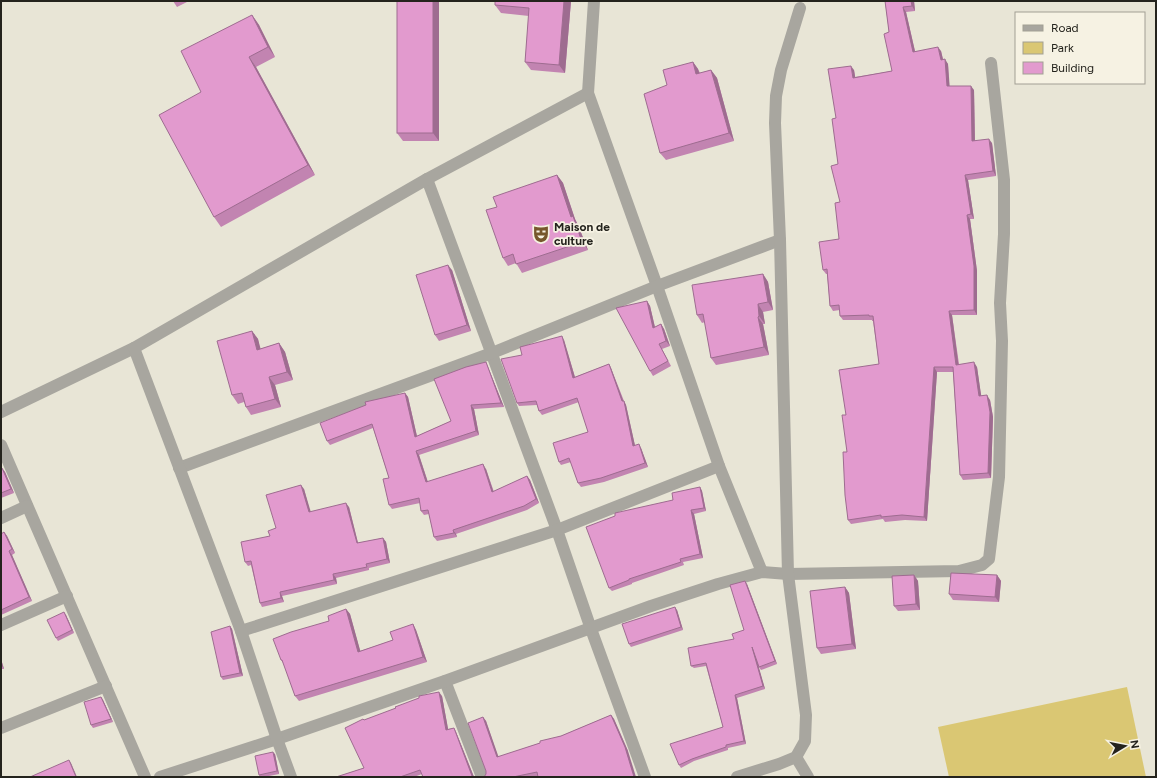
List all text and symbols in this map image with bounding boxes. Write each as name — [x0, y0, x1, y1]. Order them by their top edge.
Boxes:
legend — [1015, 12, 1145, 84]
text: Road — [1051, 21, 1079, 35]
text: Park — [1051, 41, 1074, 55]
text: Building — [1051, 61, 1094, 75]
place label: Maison de culture — [554, 220, 610, 248]
theatre icon: Maison de culture — [531, 224, 551, 244]
north arrow — [1105, 726, 1145, 766]
text: N — [1127, 739, 1141, 750]

